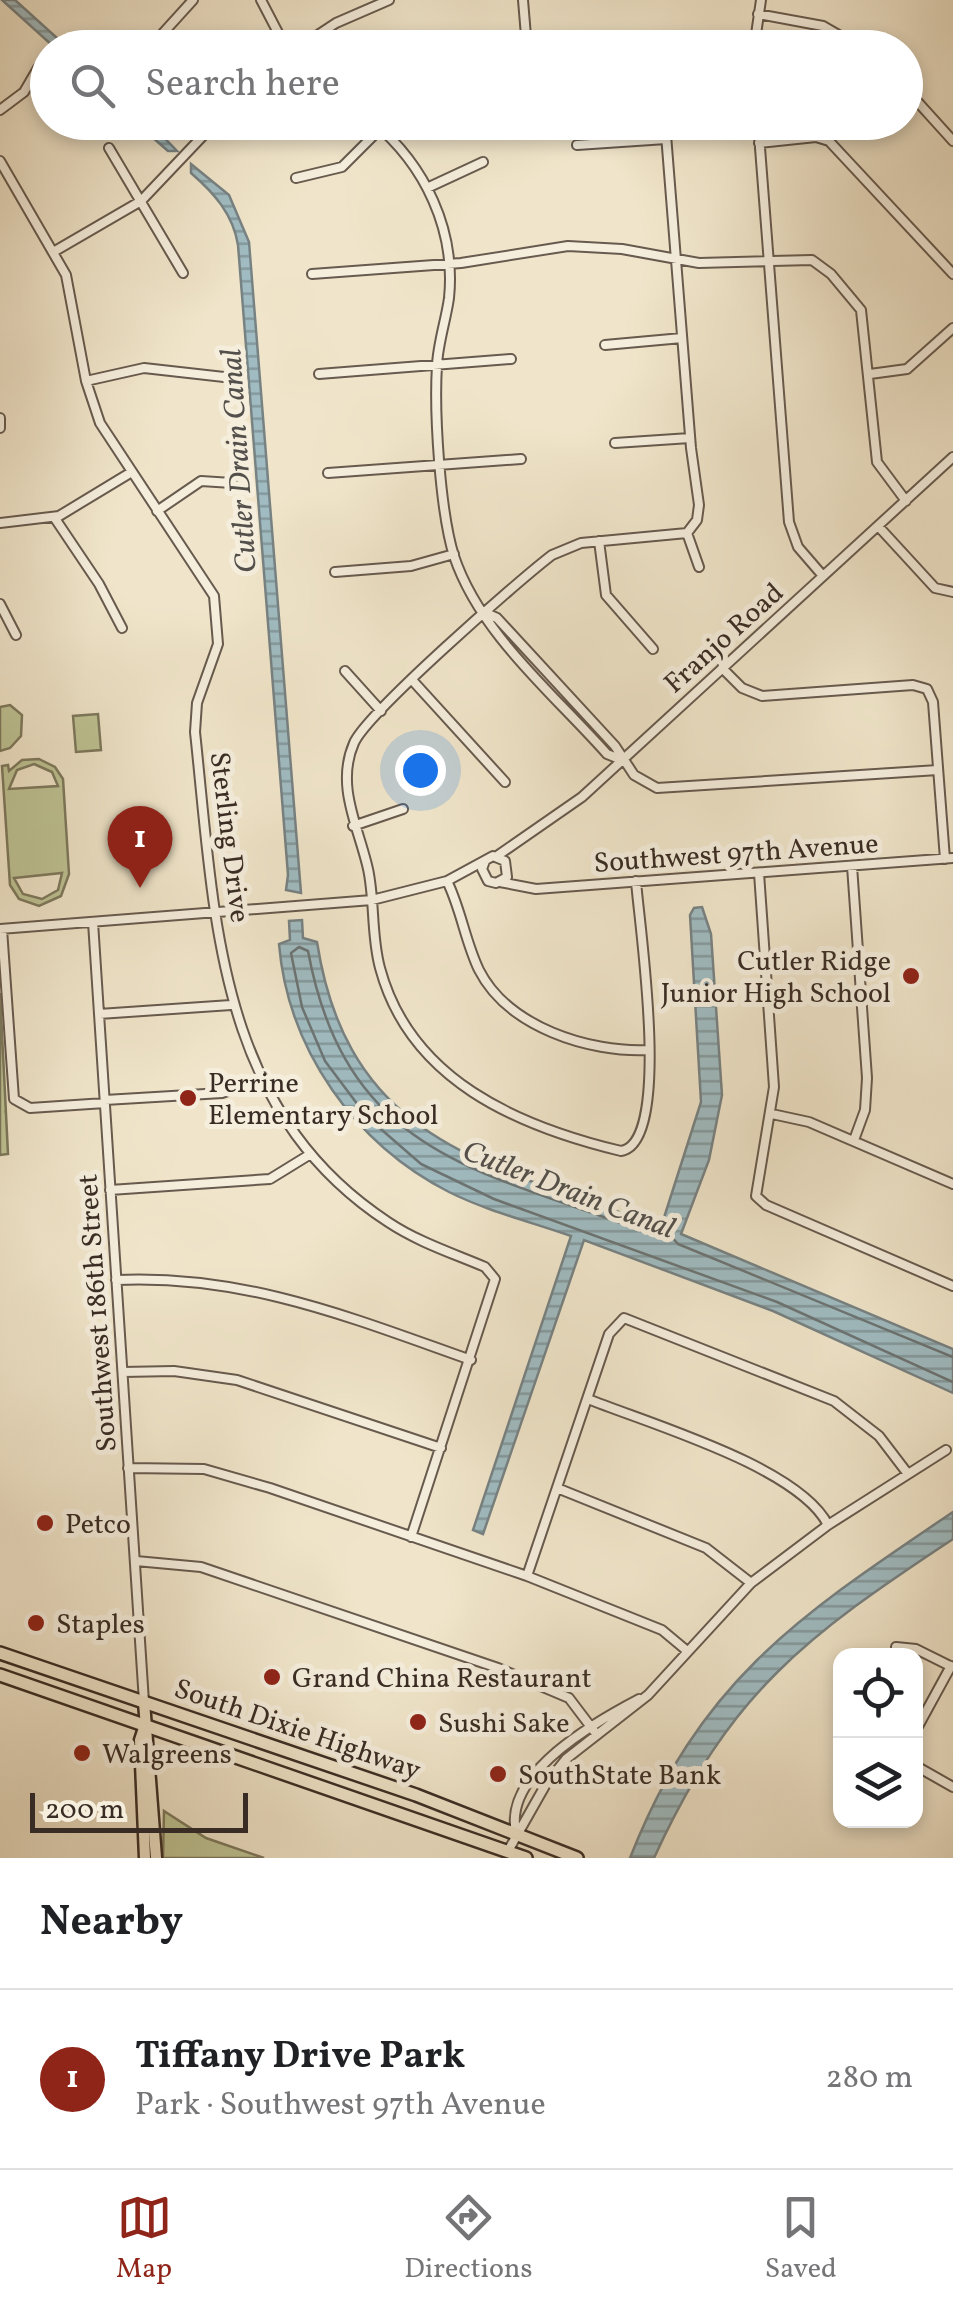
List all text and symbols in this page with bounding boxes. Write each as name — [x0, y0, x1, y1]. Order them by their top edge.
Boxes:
search box — [30, 30, 923, 140]
icon: search — [65, 58, 120, 113]
text: Search here — [145, 59, 340, 112]
water label: Cutler Drain Canal — [211, 347, 269, 574]
street label: Franjo Road — [656, 575, 793, 703]
your location — [395, 745, 446, 796]
street label: Sterling Drive — [199, 750, 258, 925]
pin: 1 — [108, 806, 172, 888]
street label: Southwest 97th Avenue — [592, 825, 880, 884]
place label: Cutler Ridge Junior High School — [661, 943, 891, 1014]
marker: Cutler Ridge Junior High School — [900, 965, 922, 987]
place label: Perrine Elementary School — [208, 1065, 439, 1136]
marker: Perrine Elementary School — [177, 1087, 199, 1109]
water label: Cutler Drain Canal — [456, 1131, 681, 1251]
street label: Southwest 186th Street — [69, 1173, 128, 1453]
place label: Petco — [65, 1506, 131, 1545]
marker: Petco — [34, 1512, 56, 1534]
place label: Staples — [56, 1606, 145, 1645]
marker: Staples — [25, 1612, 47, 1634]
map controls — [833, 1648, 923, 1828]
button: locate — [833, 1648, 923, 1738]
place label: Grand China Restaurant — [292, 1660, 592, 1699]
marker: Grand China Restaurant — [261, 1666, 283, 1688]
street label: South Dixie Highway — [169, 1670, 426, 1791]
place label: Sushi Sake — [438, 1705, 569, 1744]
marker: Sushi Sake — [407, 1711, 429, 1733]
place label: Walgreens — [102, 1736, 232, 1775]
button: layers — [833, 1738, 923, 1828]
marker: Walgreens — [71, 1742, 93, 1764]
place label: SouthState Bank — [518, 1757, 721, 1796]
marker: SouthState Bank — [487, 1763, 509, 1785]
scale bar — [30, 1788, 248, 1832]
text: 200 m — [45, 1791, 124, 1830]
text: Nearby — [40, 1894, 183, 1953]
text: Tiffany Drive Park — [135, 2031, 465, 2084]
text: 1 — [66, 2057, 79, 2101]
text: 280 m — [826, 2057, 913, 2101]
text: Park · Southwest 97th Avenue — [135, 2084, 546, 2128]
tab: Map — [116, 2190, 172, 2289]
tab: Directions — [404, 2190, 533, 2289]
tab: Saved — [765, 2190, 837, 2289]

